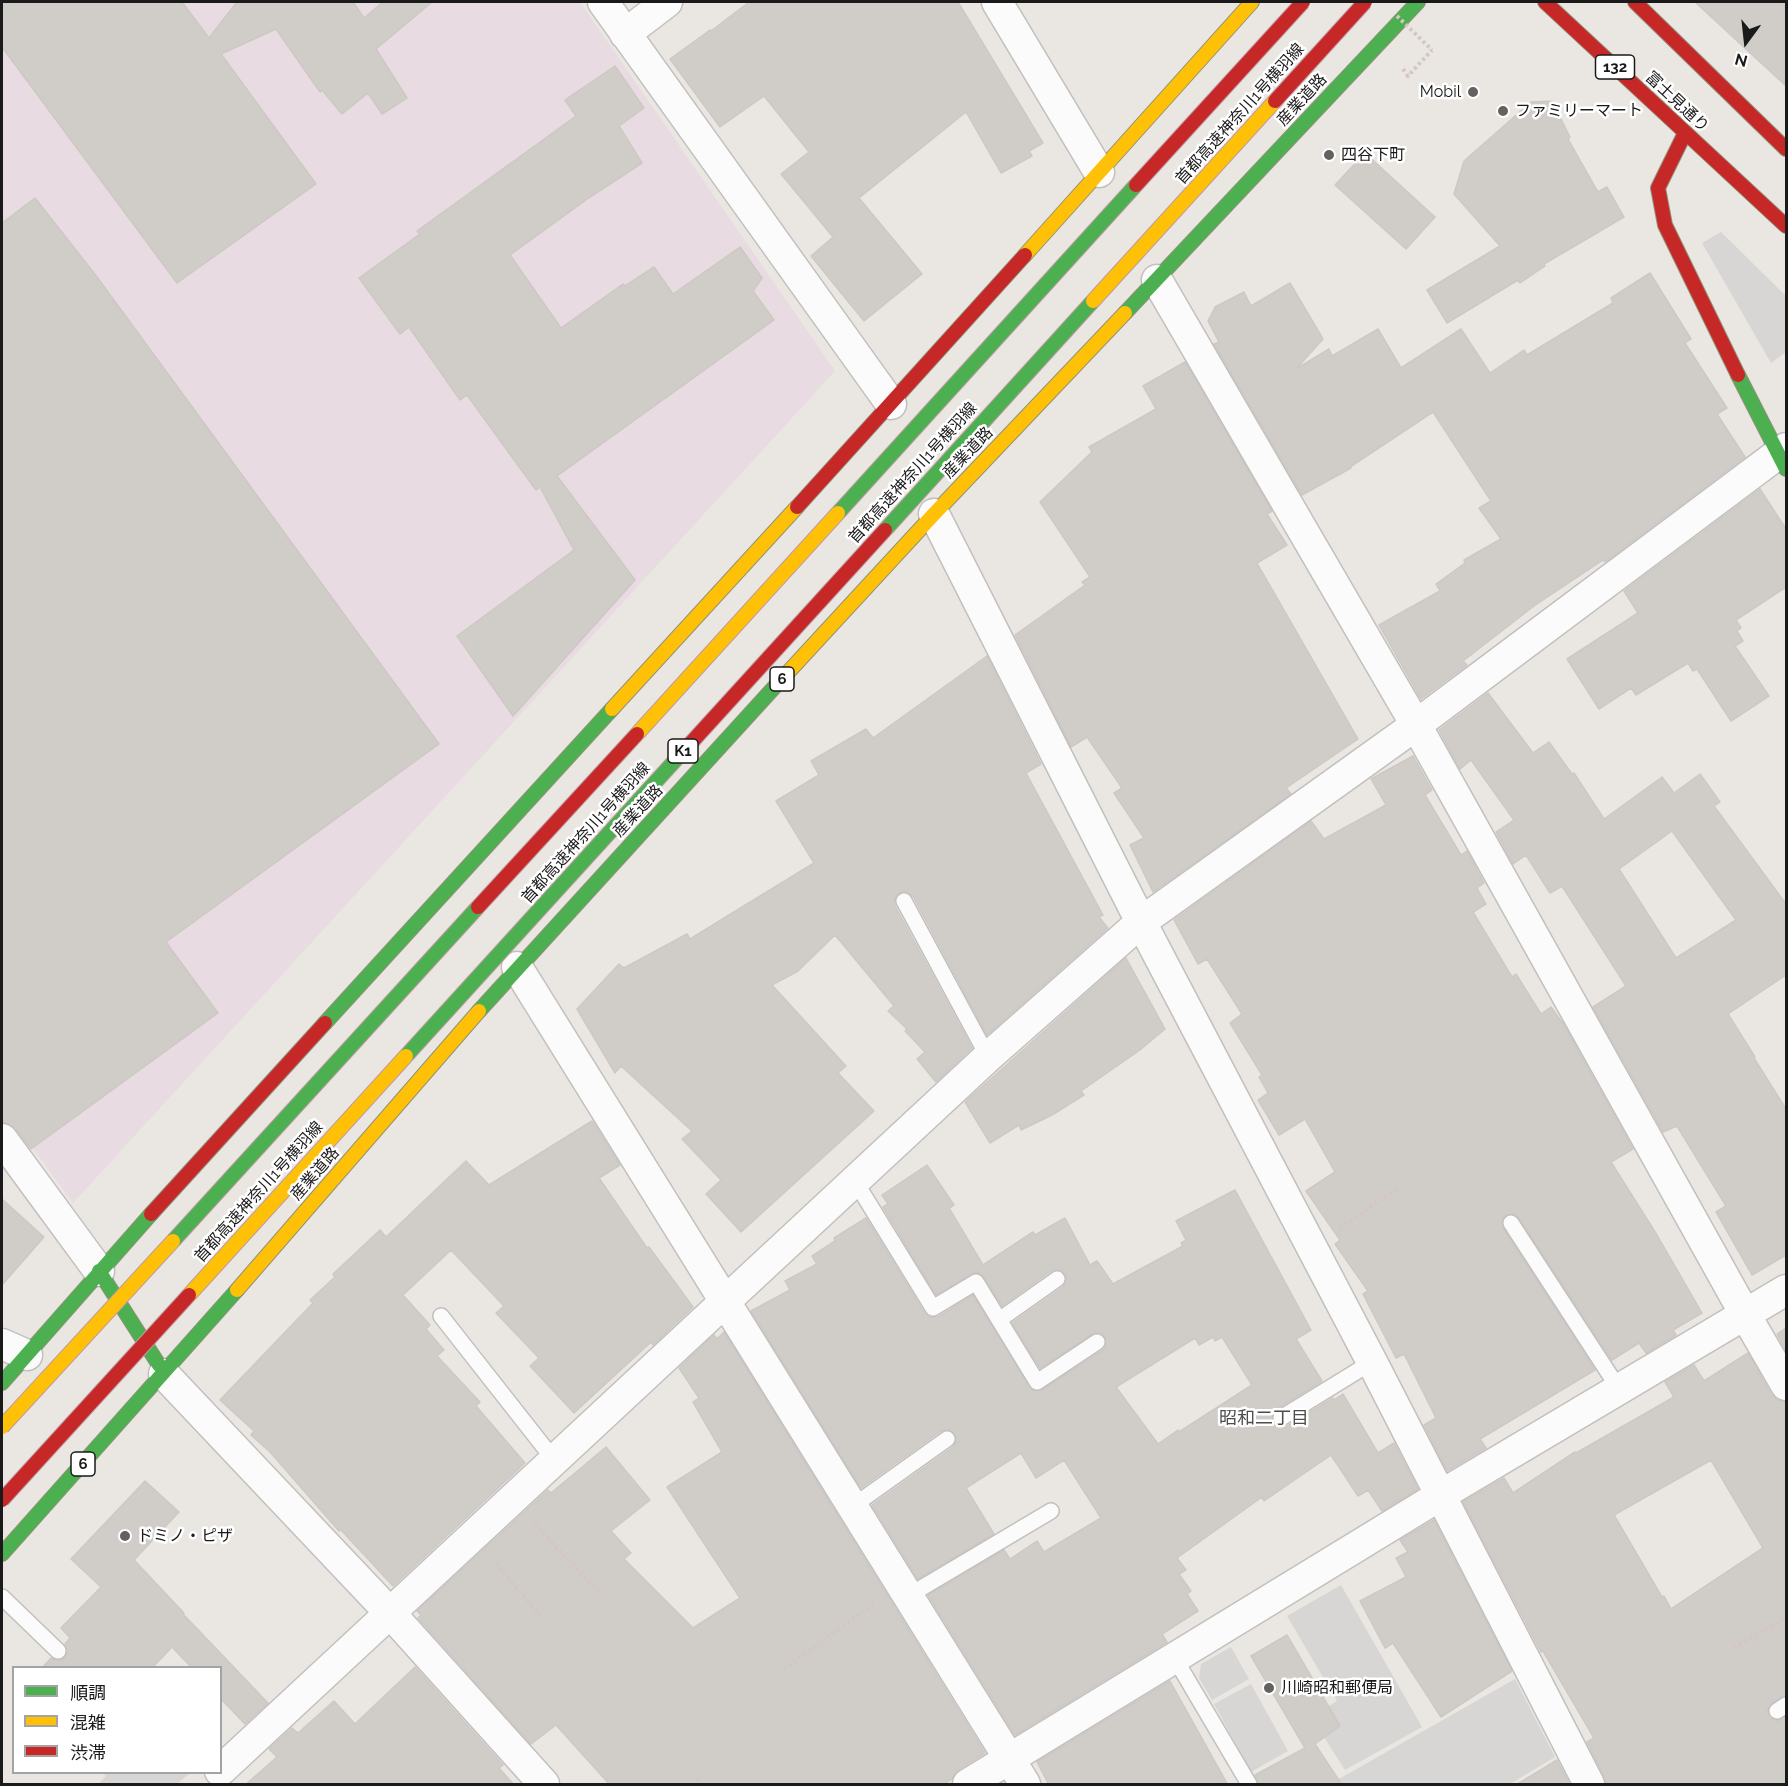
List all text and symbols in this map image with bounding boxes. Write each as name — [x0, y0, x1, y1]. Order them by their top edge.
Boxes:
north arrow — [1716, 12, 1776, 72]
street label: 首都高速神奈川1号横羽線 — [1172, 40, 1308, 188]
text: N — [1733, 49, 1750, 71]
road number: 132 — [1596, 55, 1634, 79]
street label: 富士見通り — [1641, 68, 1713, 136]
street label: 産業道路 — [1273, 70, 1331, 130]
place label: Mobil — [1420, 82, 1461, 102]
marker: Mobil — [1466, 85, 1480, 99]
place label: ファミリーマート — [1515, 101, 1643, 121]
marker: ファミリーマート — [1496, 104, 1510, 118]
place label: 四谷下町 — [1341, 145, 1405, 165]
marker: 四谷下町 — [1322, 148, 1336, 162]
street label: 首都高速神奈川1号横羽線 — [845, 399, 981, 547]
street label: 産業道路 — [939, 423, 997, 483]
road number: 6 — [770, 667, 794, 691]
road number: K1 — [668, 739, 698, 763]
street label: 首都高速神奈川1号横羽線 — [518, 759, 654, 907]
street label: 産業道路 — [609, 781, 667, 841]
street label: 首都高速神奈川1号横羽線 — [191, 1118, 327, 1266]
street label: 産業道路 — [287, 1144, 343, 1204]
district label: 昭和二丁目 — [1219, 1408, 1309, 1430]
road number: 6 — [71, 1452, 95, 1476]
place label: ドミノ・ピザ — [137, 1526, 233, 1546]
marker: ドミノ・ピザ — [118, 1529, 132, 1543]
legend — [12, 1666, 222, 1774]
place label: 川崎昭和郵便局 — [1281, 1678, 1393, 1698]
marker: 川崎昭和郵便局 — [1262, 1681, 1276, 1695]
text: 順調 — [70, 1682, 106, 1703]
text: 混雑 — [70, 1712, 106, 1733]
text: 渋滞 — [70, 1742, 106, 1763]

